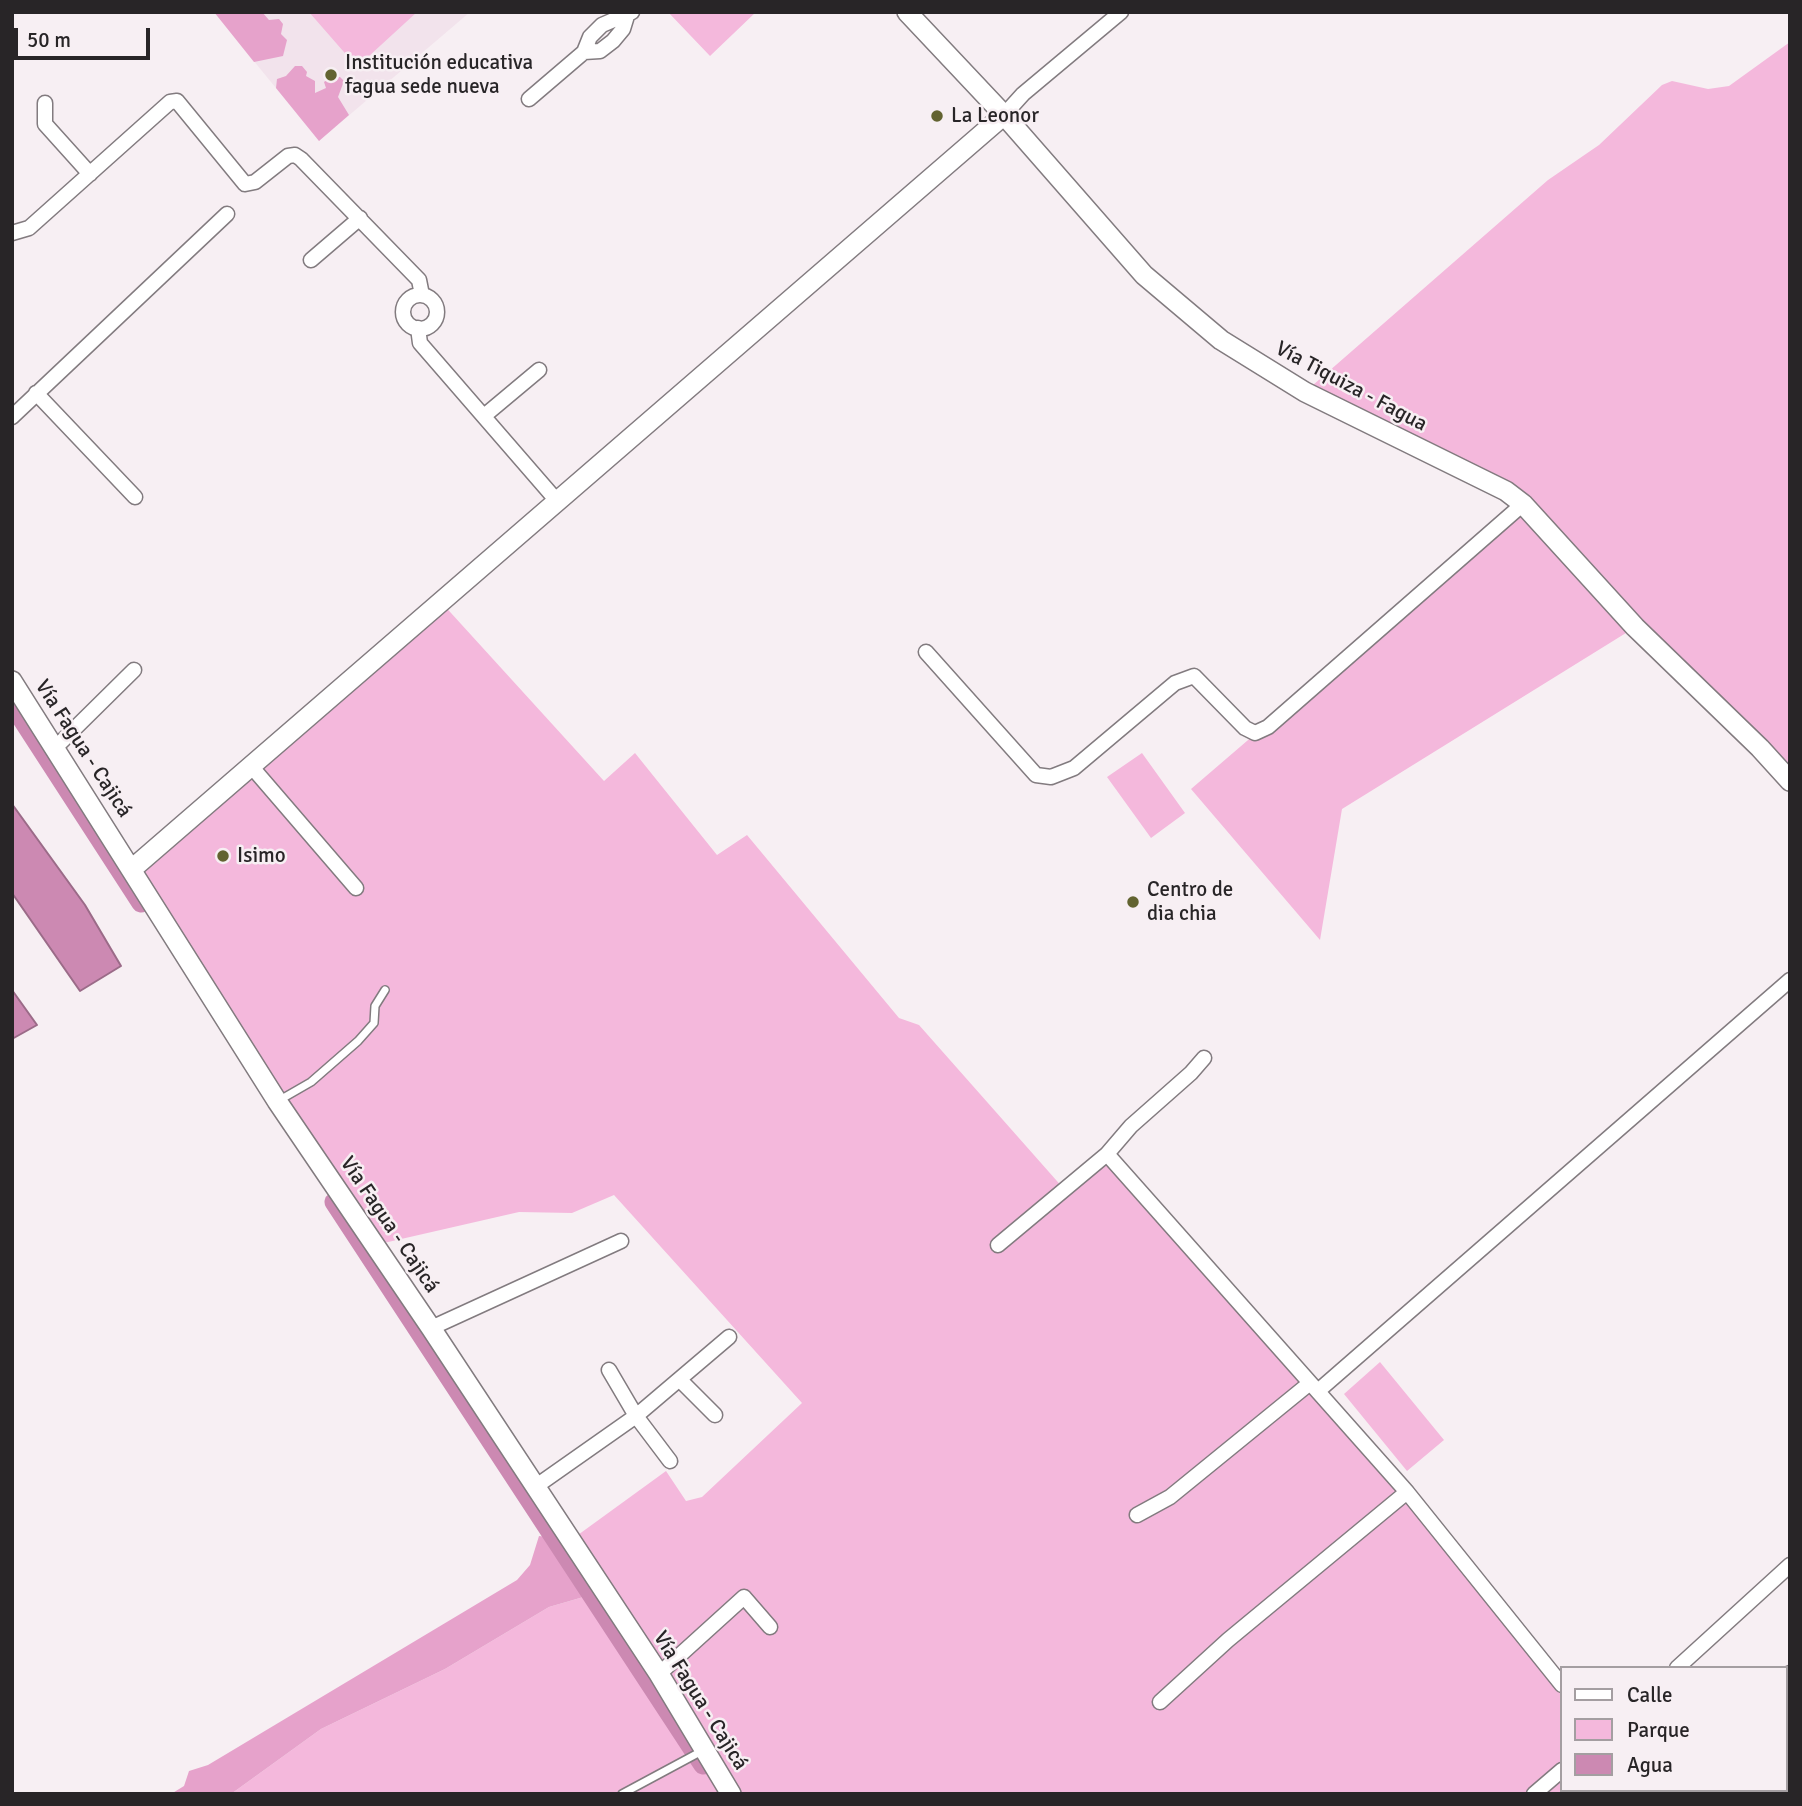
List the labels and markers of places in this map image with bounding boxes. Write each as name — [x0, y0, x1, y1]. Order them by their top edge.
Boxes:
place label: Institución educativa fagua sede nueva — [345, 50, 533, 100]
marker: Institución educativa fagua sede nueva — [323, 67, 339, 83]
place label: La Leonor — [951, 103, 1039, 129]
marker: La Leonor — [929, 108, 945, 124]
place label: Isimo — [237, 843, 286, 869]
marker: Isimo — [215, 848, 231, 864]
place label: Centro de dia chia — [1147, 877, 1233, 927]
marker: Centro de dia chia — [1125, 894, 1141, 910]

